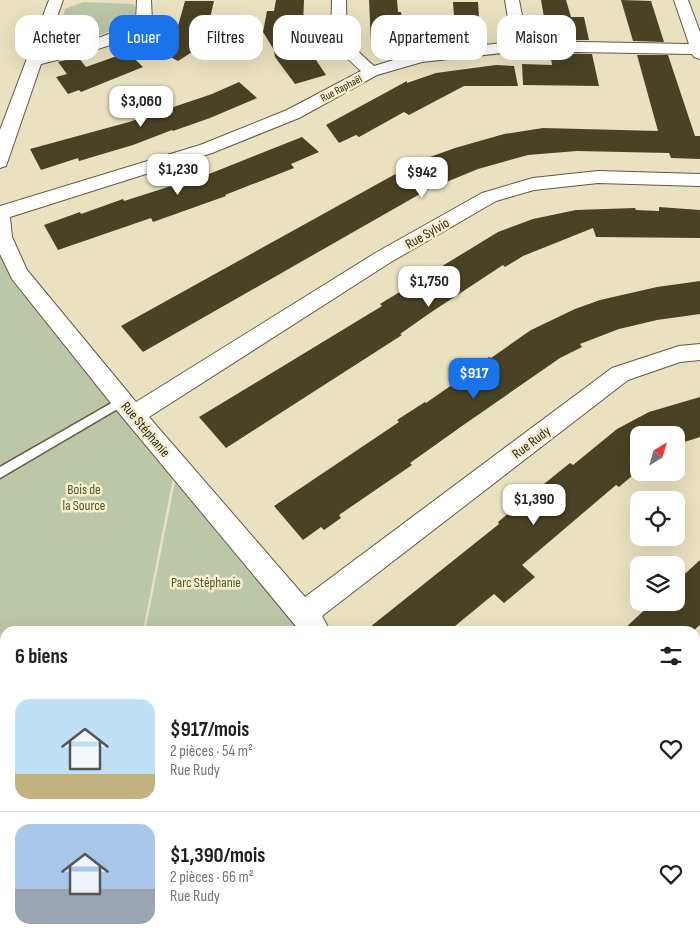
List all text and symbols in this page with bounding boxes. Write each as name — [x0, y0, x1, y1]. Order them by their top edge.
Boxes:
chip: Acheter — [15, 15, 99, 60]
chip: Louer — [109, 15, 179, 60]
chip: Filtres — [189, 15, 263, 60]
chip: Nouveau — [273, 15, 361, 60]
chip: Appartement — [371, 15, 487, 60]
chip: Maison — [497, 15, 576, 60]
street label: Rue Raphaël — [318, 72, 364, 105]
pin: $3,060 — [100, 86, 182, 128]
text: $3,060 — [120, 92, 162, 111]
pin: $1,230 — [137, 154, 219, 196]
pin: $942 — [392, 156, 452, 199]
text: $1,230 — [158, 160, 198, 179]
text: $942 — [407, 163, 437, 182]
street label: Rue Sylvio — [402, 214, 452, 253]
pin: $1,750 — [388, 266, 470, 308]
text: $1,750 — [409, 272, 449, 291]
pin: $917 — [444, 358, 504, 400]
text: $917 — [460, 364, 488, 383]
street label: Rue Stéphanie — [117, 398, 174, 461]
street label: Rue Rudy — [509, 422, 554, 462]
north arrow — [630, 426, 685, 481]
map controls — [630, 426, 685, 611]
park label: Bois de la Source — [63, 481, 105, 514]
pin: $1,390 — [493, 484, 575, 526]
text: $1,390 — [514, 490, 554, 509]
button: locate — [630, 491, 685, 546]
button: layers — [630, 556, 685, 611]
park label: Parc Stéphanie — [171, 574, 241, 591]
icon: filters — [657, 642, 685, 670]
text: 6 biens — [15, 644, 68, 669]
text: $917/mois — [170, 717, 249, 742]
icon: home — [55, 719, 115, 779]
icon: heart — [657, 735, 685, 763]
text: 2 pièces · 54 m² — [170, 742, 253, 761]
text: Rue Rudy — [170, 761, 220, 780]
text: $1,390/mois — [170, 843, 265, 868]
icon: home — [55, 844, 115, 904]
icon: heart — [657, 860, 685, 888]
text: 2 pièces · 66 m² — [170, 868, 254, 887]
text: Rue Rudy — [170, 887, 220, 906]

